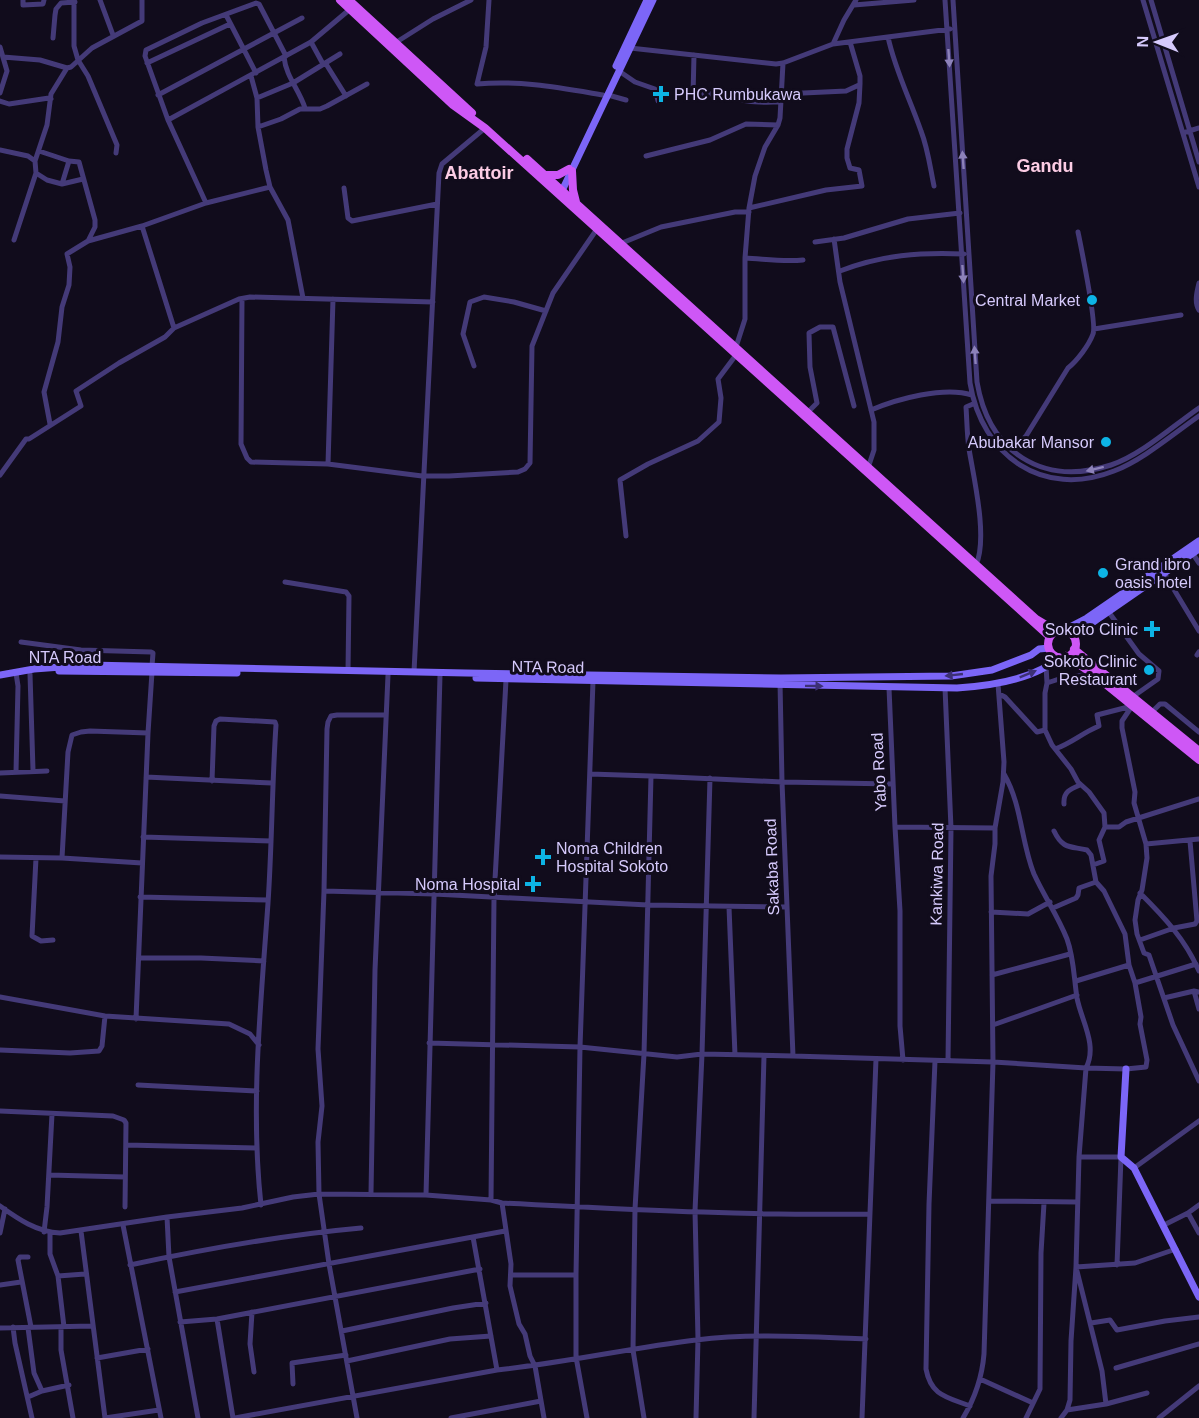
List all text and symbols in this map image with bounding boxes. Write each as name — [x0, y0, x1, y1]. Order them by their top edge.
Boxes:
north arrow — [1127, 12, 1187, 72]
text: N — [1134, 36, 1151, 48]
one-way arrow — [944, 49, 954, 68]
marker: PHC Rumbukawa — [652, 85, 670, 103]
place label: PHC Rumbukawa — [674, 86, 801, 103]
one-way arrow — [958, 151, 968, 170]
district label: Gandu — [1017, 156, 1074, 176]
district label: Abattoir — [445, 163, 514, 183]
one-way arrow — [958, 264, 968, 283]
place label: Central Market — [975, 292, 1081, 309]
marker: Central Market — [1085, 293, 1099, 307]
one-way arrow — [971, 345, 980, 364]
place label: Abubakar Mansor — [968, 434, 1095, 451]
marker: Abubakar Mansor — [1099, 435, 1113, 449]
one-way arrow — [1086, 464, 1104, 474]
place label: Grand ibro oasis hotel — [1115, 556, 1192, 591]
marker: Grand ibro oasis hotel — [1096, 566, 1110, 580]
marker: Sokoto Clinic — [1143, 620, 1161, 638]
place label: Sokoto Clinic — [1045, 621, 1138, 638]
street label: NTA Road — [29, 649, 101, 666]
place label: Sokoto Clinic Restaurant — [1044, 653, 1138, 688]
street label: NTA Road — [512, 658, 584, 676]
marker: Sokoto Clinic Restaurant — [1142, 663, 1156, 677]
one-way arrow — [1019, 669, 1037, 679]
one-way arrow — [944, 670, 963, 680]
one-way arrow — [804, 681, 823, 691]
street label: Yabo Road — [868, 732, 890, 812]
street label: Sakaba Road — [762, 818, 782, 916]
street label: Kankiwa Road — [928, 822, 946, 926]
place label: Noma Children Hospital Sokoto — [556, 840, 668, 875]
marker: Noma Children Hospital Sokoto — [534, 848, 552, 866]
marker: Noma Hospital — [524, 875, 542, 893]
place label: Noma Hospital — [415, 876, 520, 893]

